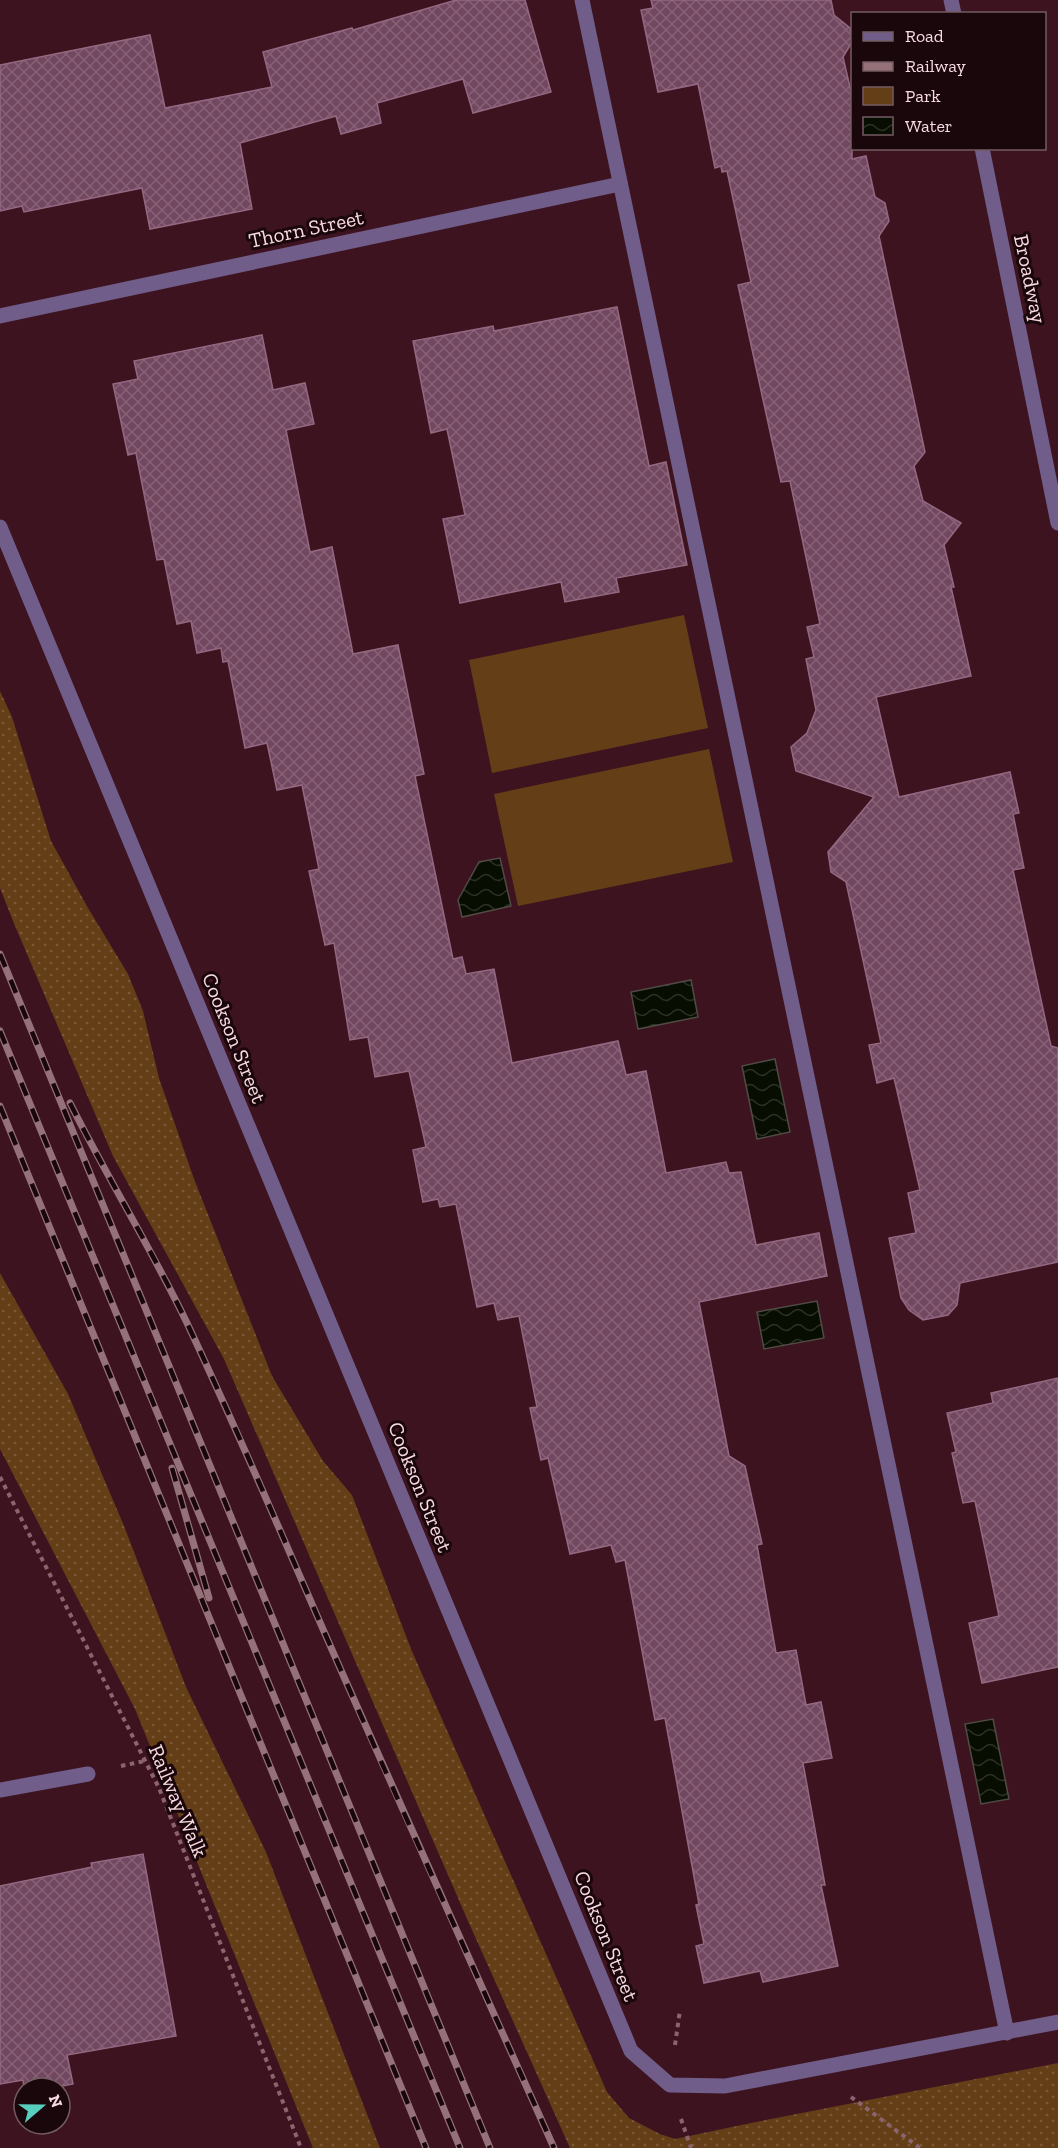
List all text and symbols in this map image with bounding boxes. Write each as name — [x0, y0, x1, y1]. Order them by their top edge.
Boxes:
legend — [851, 12, 1046, 150]
text: Road — [905, 25, 944, 47]
text: Railway — [905, 55, 967, 77]
text: Park — [905, 85, 941, 107]
text: Water — [905, 115, 952, 137]
street label: Thorn Street — [246, 204, 366, 253]
street label: Broadway — [1009, 232, 1052, 326]
street label: Cookson Street — [197, 969, 272, 1107]
street label: Cookson Street — [383, 1418, 458, 1556]
street label: Railway Walk — [144, 1741, 213, 1861]
street label: Cookson Street — [569, 1867, 644, 2005]
north arrow — [12, 2076, 72, 2136]
text: N — [45, 2092, 67, 2110]

